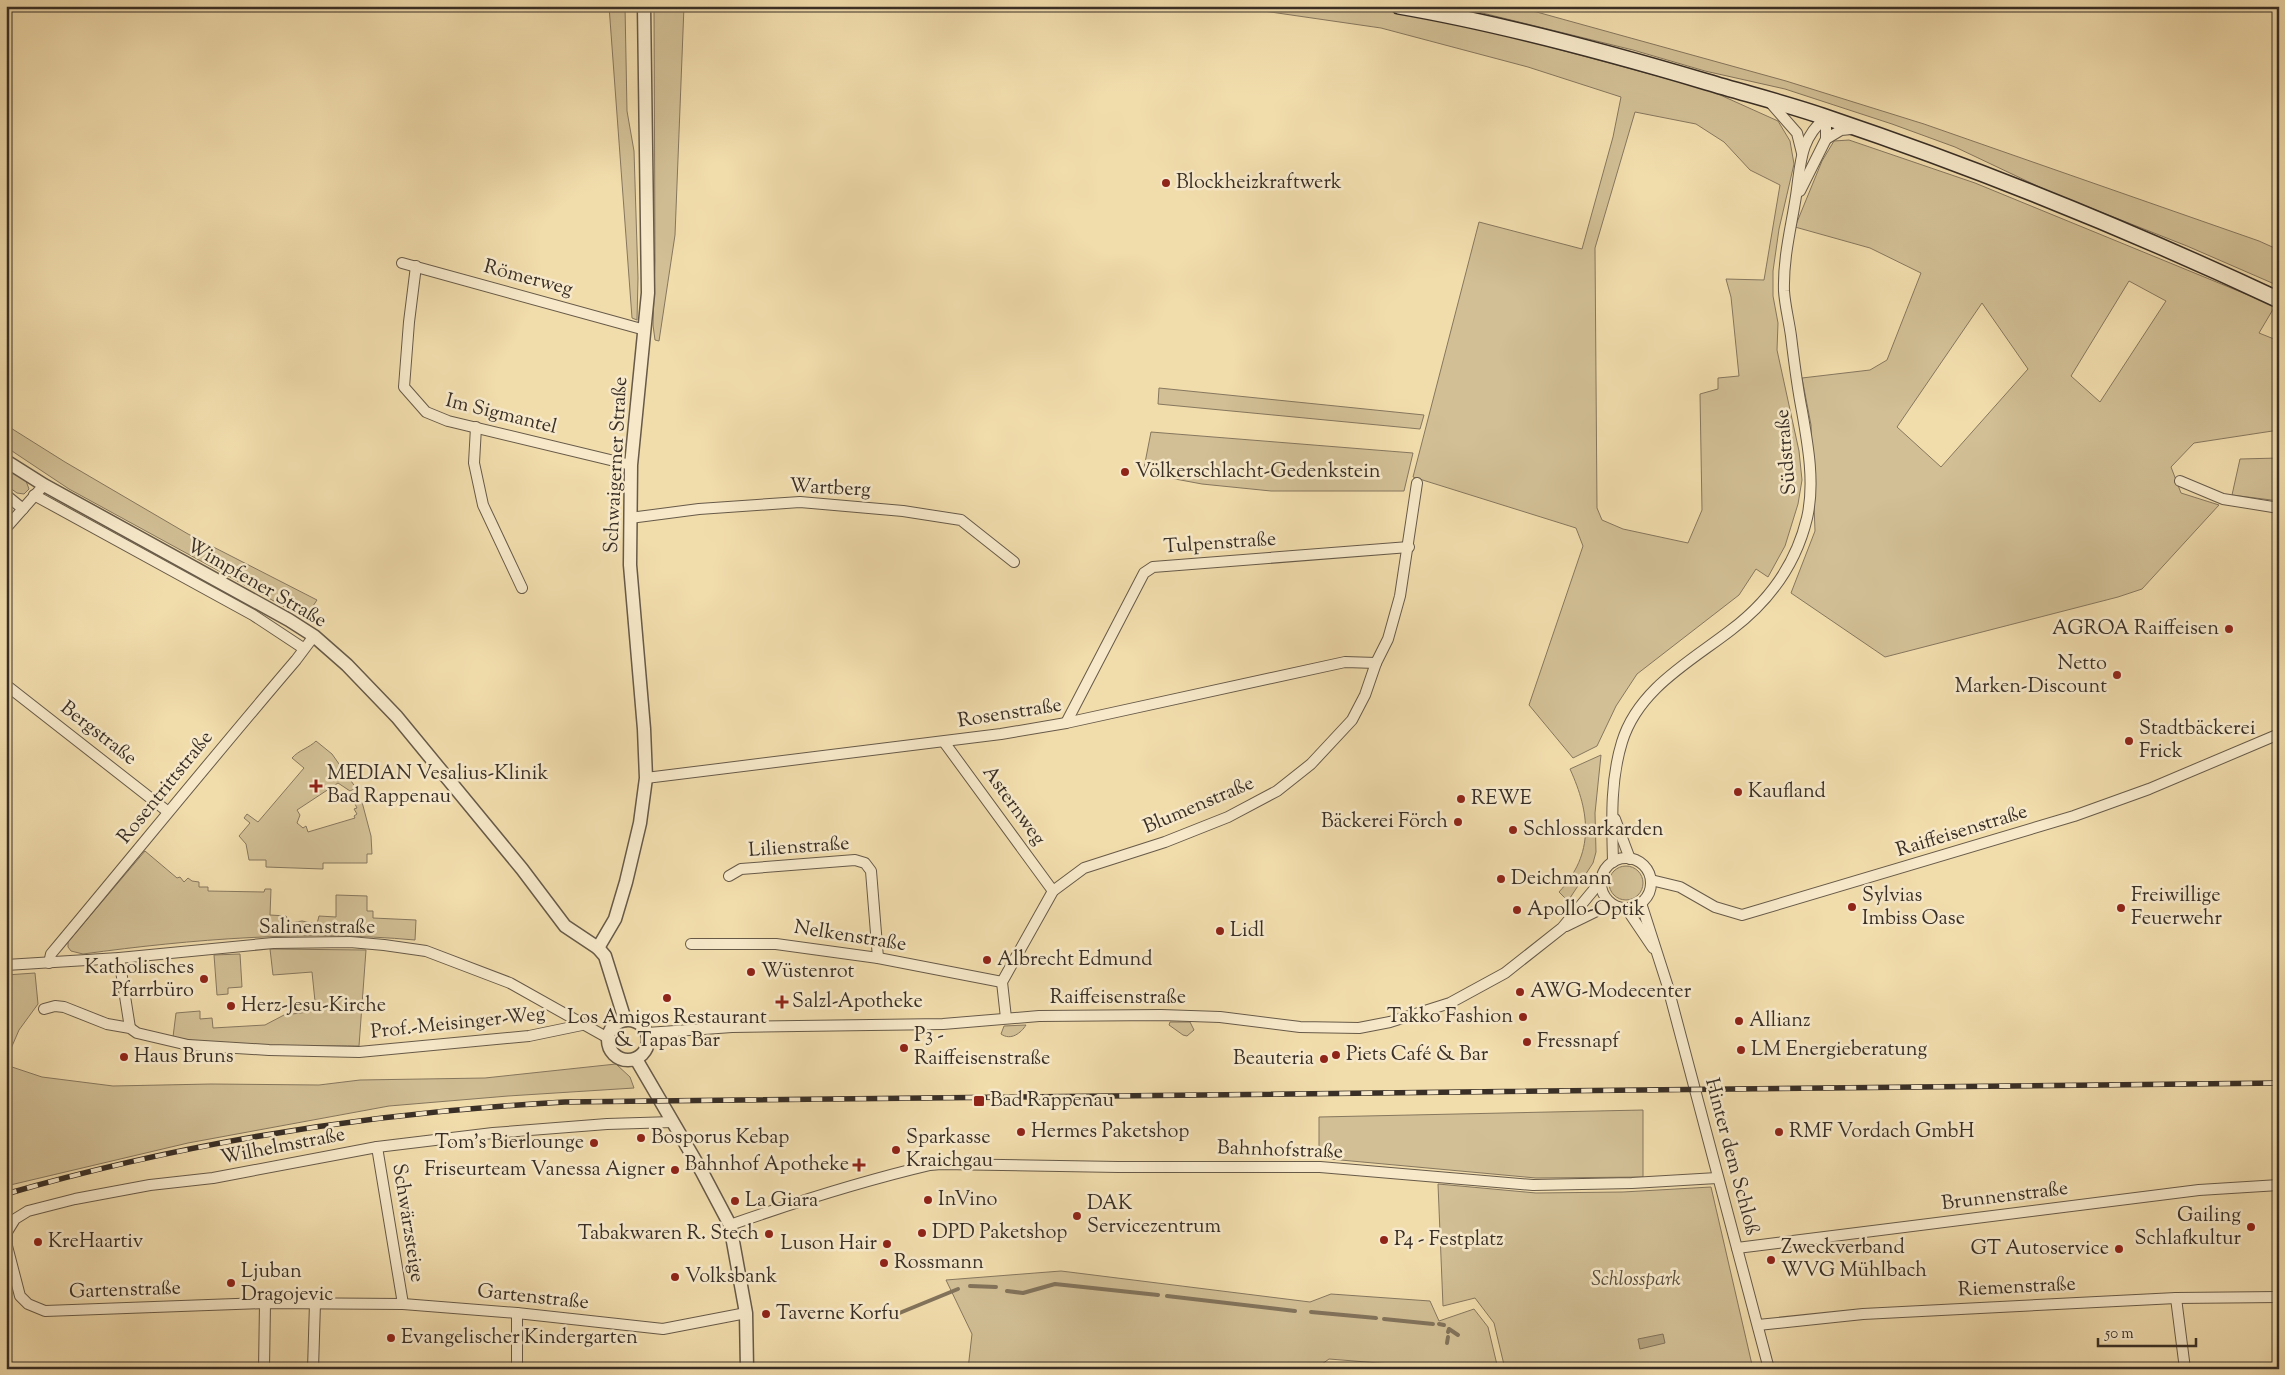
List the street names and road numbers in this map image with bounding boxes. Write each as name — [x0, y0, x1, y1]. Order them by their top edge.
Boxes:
street label: Römerweg — [480, 253, 576, 305]
street label: Schwaigerner Straße — [598, 376, 636, 554]
street label: Im Sigmantel — [442, 387, 560, 443]
street label: Südstraße — [1769, 408, 1805, 496]
street label: Wartberg — [788, 472, 872, 506]
street label: Tulpenstraße — [1163, 526, 1277, 562]
street label: Wimpfener Straße — [180, 532, 332, 636]
street label: Rosenstraße — [956, 691, 1064, 737]
street label: Bergstraße — [53, 695, 143, 773]
street label: Rosentrittstraße — [111, 725, 221, 851]
street label: Asternweg — [974, 760, 1052, 852]
street label: Blumenstraße — [1139, 770, 1259, 842]
street label: Raiffeisenstraße — [1893, 798, 2031, 866]
street label: Lilienstraße — [747, 830, 851, 866]
street label: Salinenstraße — [259, 914, 375, 943]
street label: Nelkenstraße — [792, 914, 908, 960]
street label: Raiffeisenstraße — [1050, 984, 1186, 1013]
street label: Prof.-Meisinger-Weg — [369, 1000, 547, 1048]
street label: Hinter dem Schloß — [1696, 1075, 1766, 1239]
street label: Wilhelmstraße — [218, 1121, 348, 1173]
street label: Bahnhofstraße — [1217, 1134, 1343, 1168]
street label: Schwärzsteige — [383, 1161, 431, 1285]
street label: Brunnenstraße — [1940, 1175, 2070, 1219]
street label: Riemenstraße — [1957, 1270, 2077, 1306]
street label: Gartenstraße — [68, 1275, 182, 1307]
street label: Gartenstraße — [476, 1278, 590, 1318]

